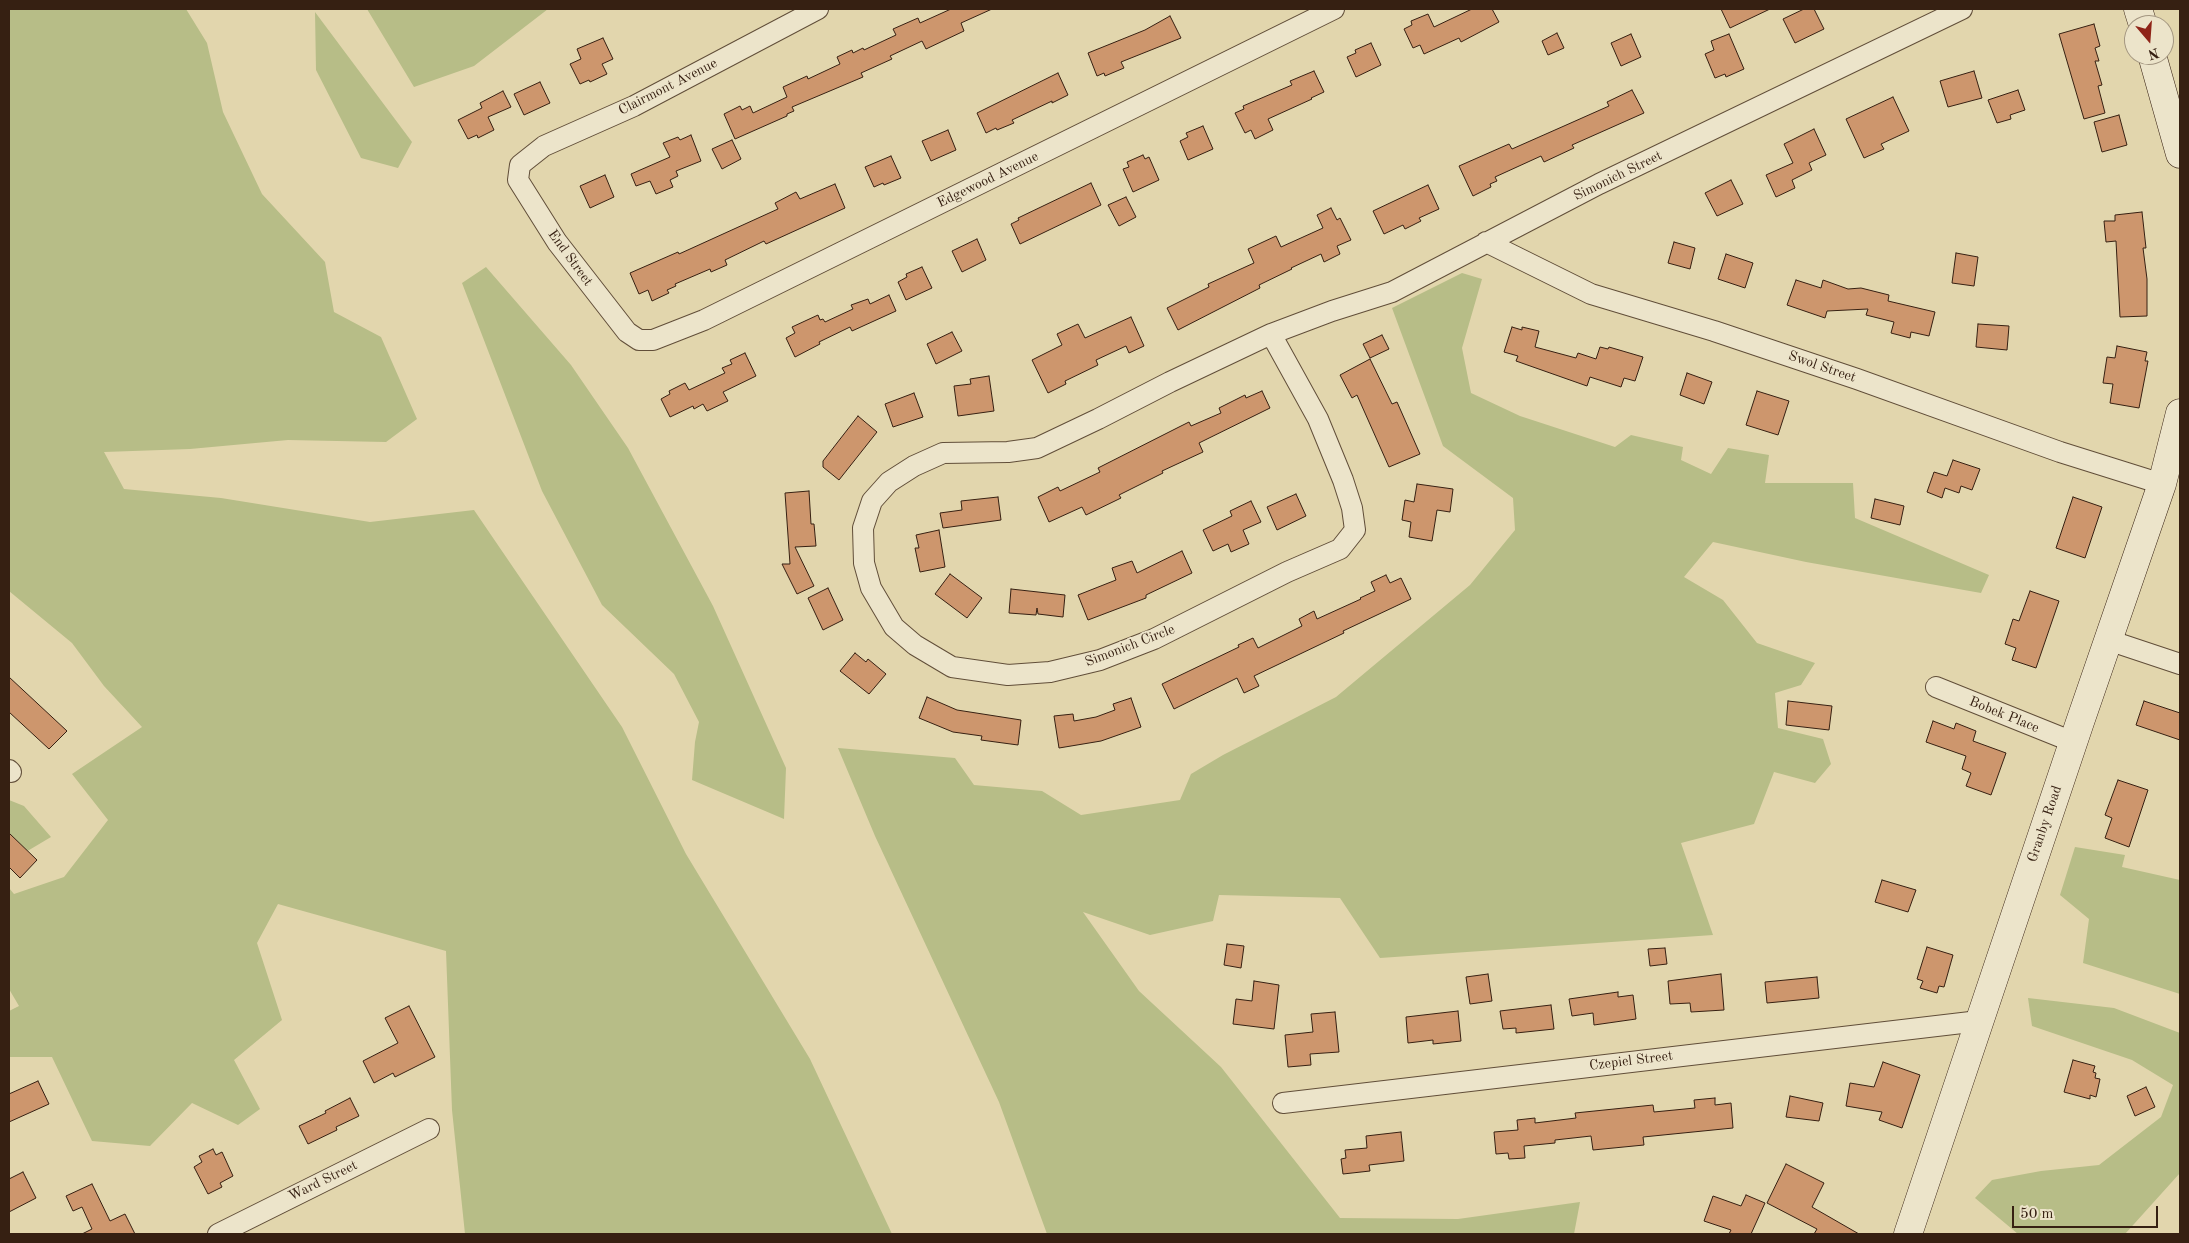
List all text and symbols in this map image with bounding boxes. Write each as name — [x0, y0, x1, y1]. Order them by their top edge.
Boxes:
north arrow — [2124, 15, 2174, 65]
text: N — [2146, 45, 2161, 62]
street label: Clairmont Avenue — [616, 55, 720, 119]
street label: Simonich Street — [1571, 147, 1665, 205]
street label: Edgewood Avenue — [935, 148, 1041, 212]
street label: End Street — [544, 227, 596, 289]
street label: Swol Street — [1786, 348, 1858, 386]
street label: Simonich Circle — [1083, 621, 1177, 671]
street label: Bobek Place — [1966, 693, 2042, 737]
street label: Granby Road — [2024, 783, 2066, 865]
street label: Czepiel Street — [1588, 1048, 1674, 1074]
street label: Ward Street — [286, 1157, 360, 1205]
scale bar — [2014, 1196, 2160, 1228]
text: 50 m — [2020, 1207, 2054, 1222]

